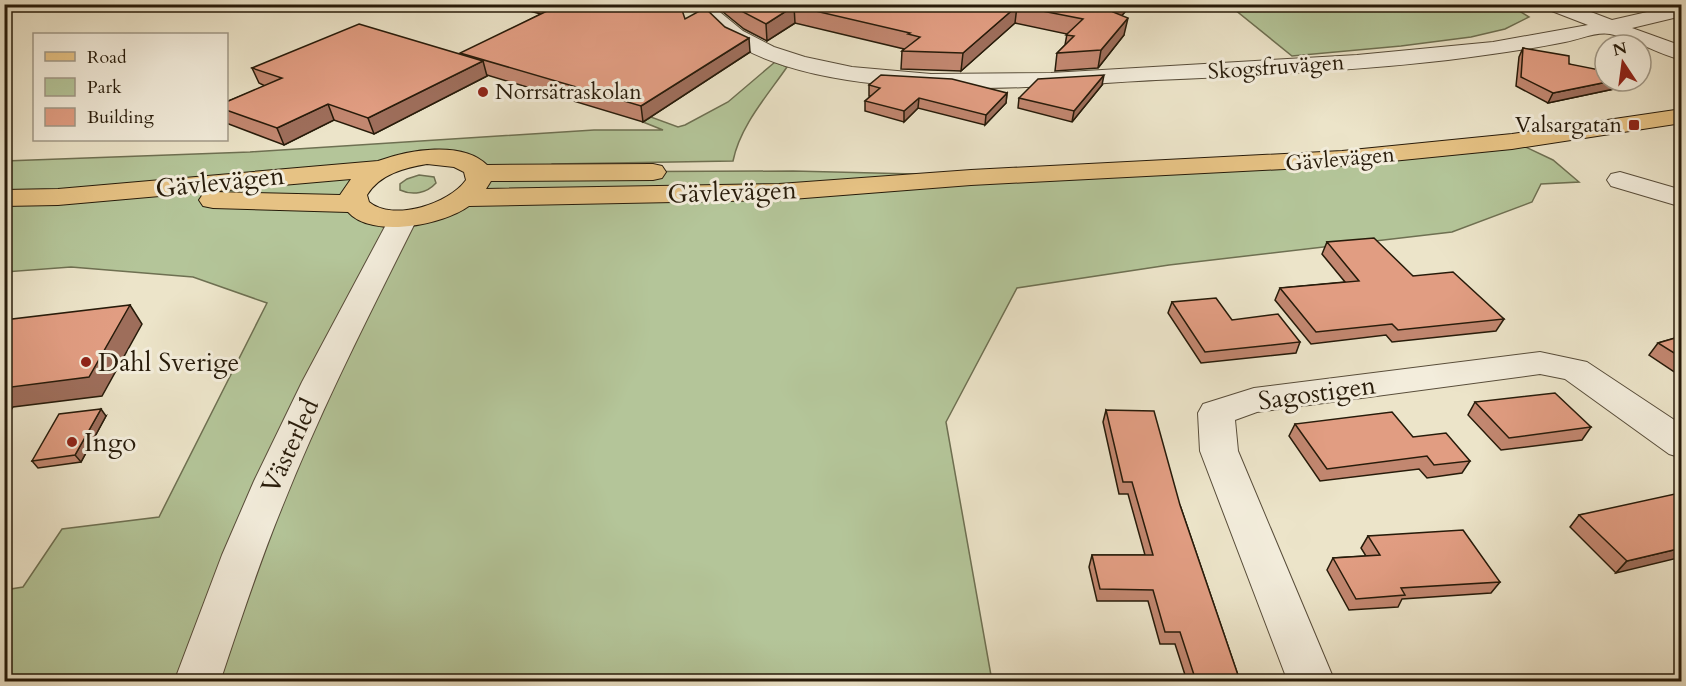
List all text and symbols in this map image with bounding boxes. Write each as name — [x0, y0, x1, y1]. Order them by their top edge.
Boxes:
legend — [33, 33, 228, 141]
north arrow — [1593, 33, 1653, 93]
text: N — [1611, 37, 1629, 62]
text: Road — [87, 45, 127, 70]
street label: Skogsfruvägen — [1207, 47, 1346, 87]
text: Park — [87, 75, 122, 100]
place label: Norrsätraskolan — [495, 77, 642, 107]
marker: Norrsätraskolan — [476, 85, 490, 99]
text: Building — [87, 105, 155, 130]
place label: Valsargatan — [1515, 110, 1622, 140]
marker: Valsargatan — [1627, 118, 1641, 132]
street label: Gävlevägen — [1284, 139, 1396, 179]
street label: Gävlevägen — [154, 158, 286, 206]
street label: Gävlevägen — [667, 172, 797, 212]
place label: Dahl Sverige — [98, 345, 239, 380]
marker: Dahl Sverige — [79, 355, 93, 369]
street label: Sagostigen — [1256, 367, 1378, 419]
street label: Västerled — [253, 393, 327, 499]
place label: Ingo — [84, 425, 136, 460]
marker: Ingo — [65, 435, 79, 449]

